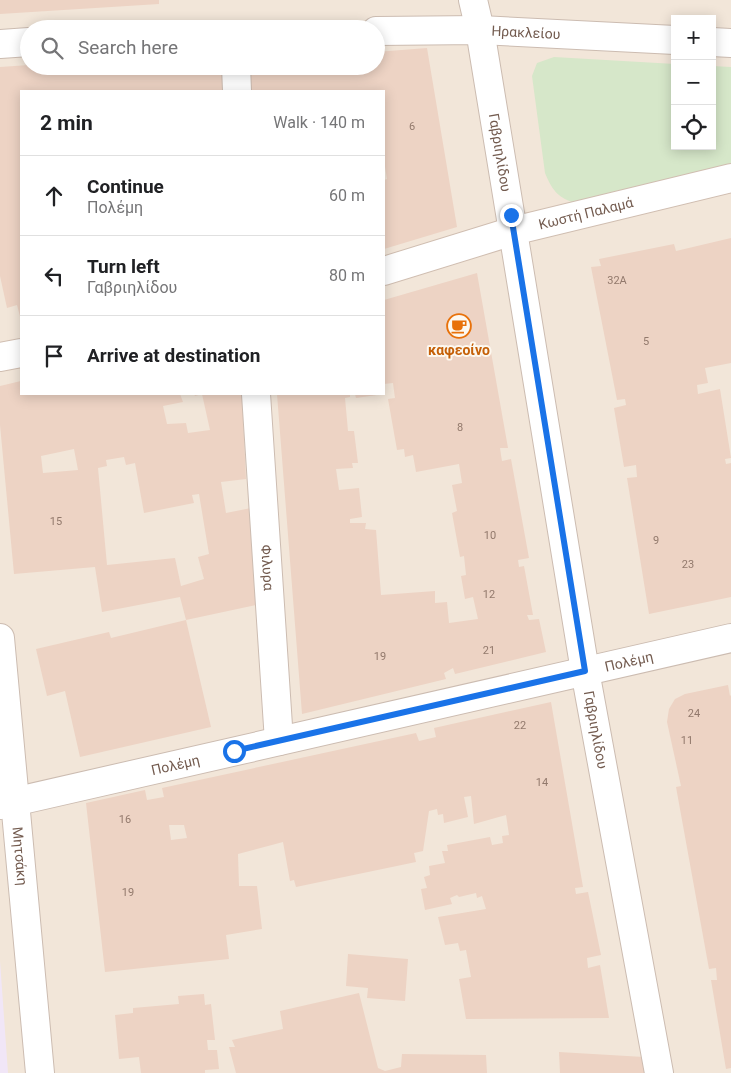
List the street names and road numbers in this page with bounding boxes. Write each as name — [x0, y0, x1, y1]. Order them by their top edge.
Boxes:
street label: Ηρακλείου — [491, 23, 561, 42]
street label: Γαβριηλίδου — [486, 112, 514, 193]
street label: Κωστή Παλαμά — [537, 194, 635, 232]
street label: Φιλυρα — [258, 544, 277, 591]
street label: Πολέμη — [603, 648, 655, 675]
street label: Γαβριηλίδου — [581, 689, 611, 770]
street label: Πολέμη — [150, 752, 201, 778]
street label: Μητσάκη — [9, 826, 31, 886]

